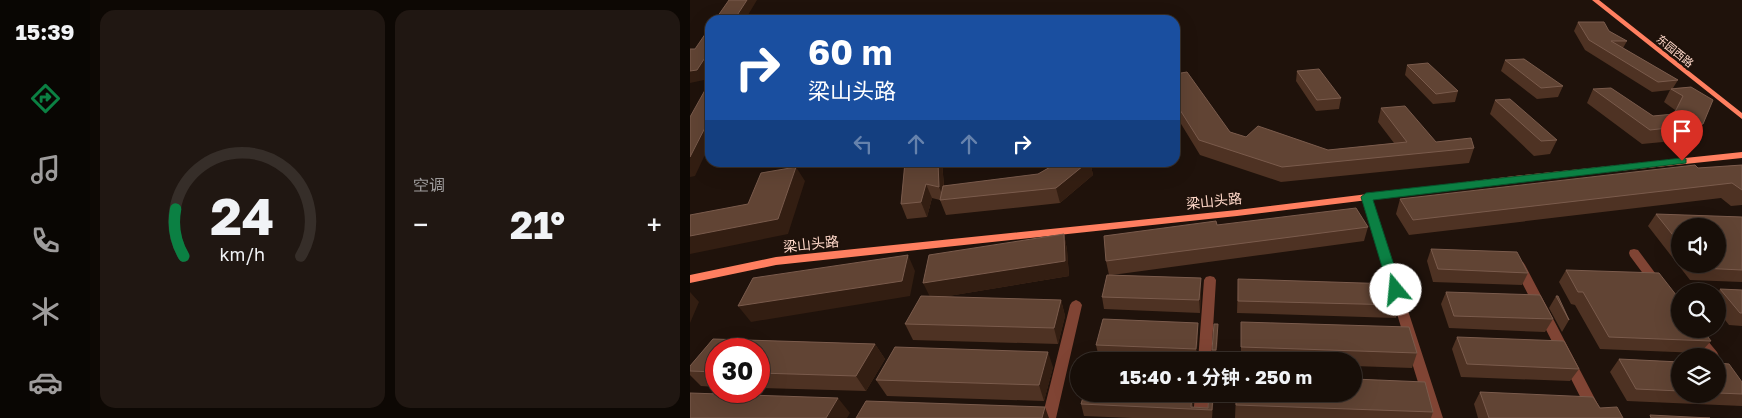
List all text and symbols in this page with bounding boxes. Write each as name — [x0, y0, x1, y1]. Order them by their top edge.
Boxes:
text: 15:39 — [15, 18, 75, 45]
text: 60 m — [808, 31, 892, 73]
street label: 东园西路 — [1654, 32, 1697, 70]
icon: right — [725, 35, 790, 100]
text: 梁山头路 — [808, 77, 896, 104]
icon: directions — [28, 81, 63, 116]
pin — [1661, 110, 1703, 161]
icon: arrive — [1668, 117, 1696, 145]
icon: left — [849, 130, 877, 158]
icon: ahead — [902, 130, 930, 158]
icon: ahead — [955, 130, 983, 158]
icon: right — [1008, 130, 1036, 158]
icon: music — [28, 152, 63, 187]
text: 空调 — [413, 175, 445, 195]
text: 24 — [210, 184, 275, 246]
street label: 梁山头路 — [1185, 189, 1243, 212]
text: 21° — [510, 202, 565, 247]
text: − — [413, 208, 428, 241]
text: + — [647, 208, 662, 241]
map controls — [1671, 218, 1726, 403]
button: sound — [1671, 218, 1726, 273]
icon: phone — [28, 223, 63, 258]
street label: 梁山头路 — [782, 232, 840, 255]
text: km/h — [220, 243, 265, 265]
position arrow — [1369, 263, 1421, 315]
button: search — [1671, 283, 1726, 338]
icon: climate — [28, 294, 63, 329]
speed limit sign: 30 — [705, 338, 770, 403]
button: layers — [1671, 348, 1726, 403]
icon: car — [28, 365, 63, 400]
text: 15:40 · 1 分钟 · 250 m — [1120, 365, 1312, 388]

